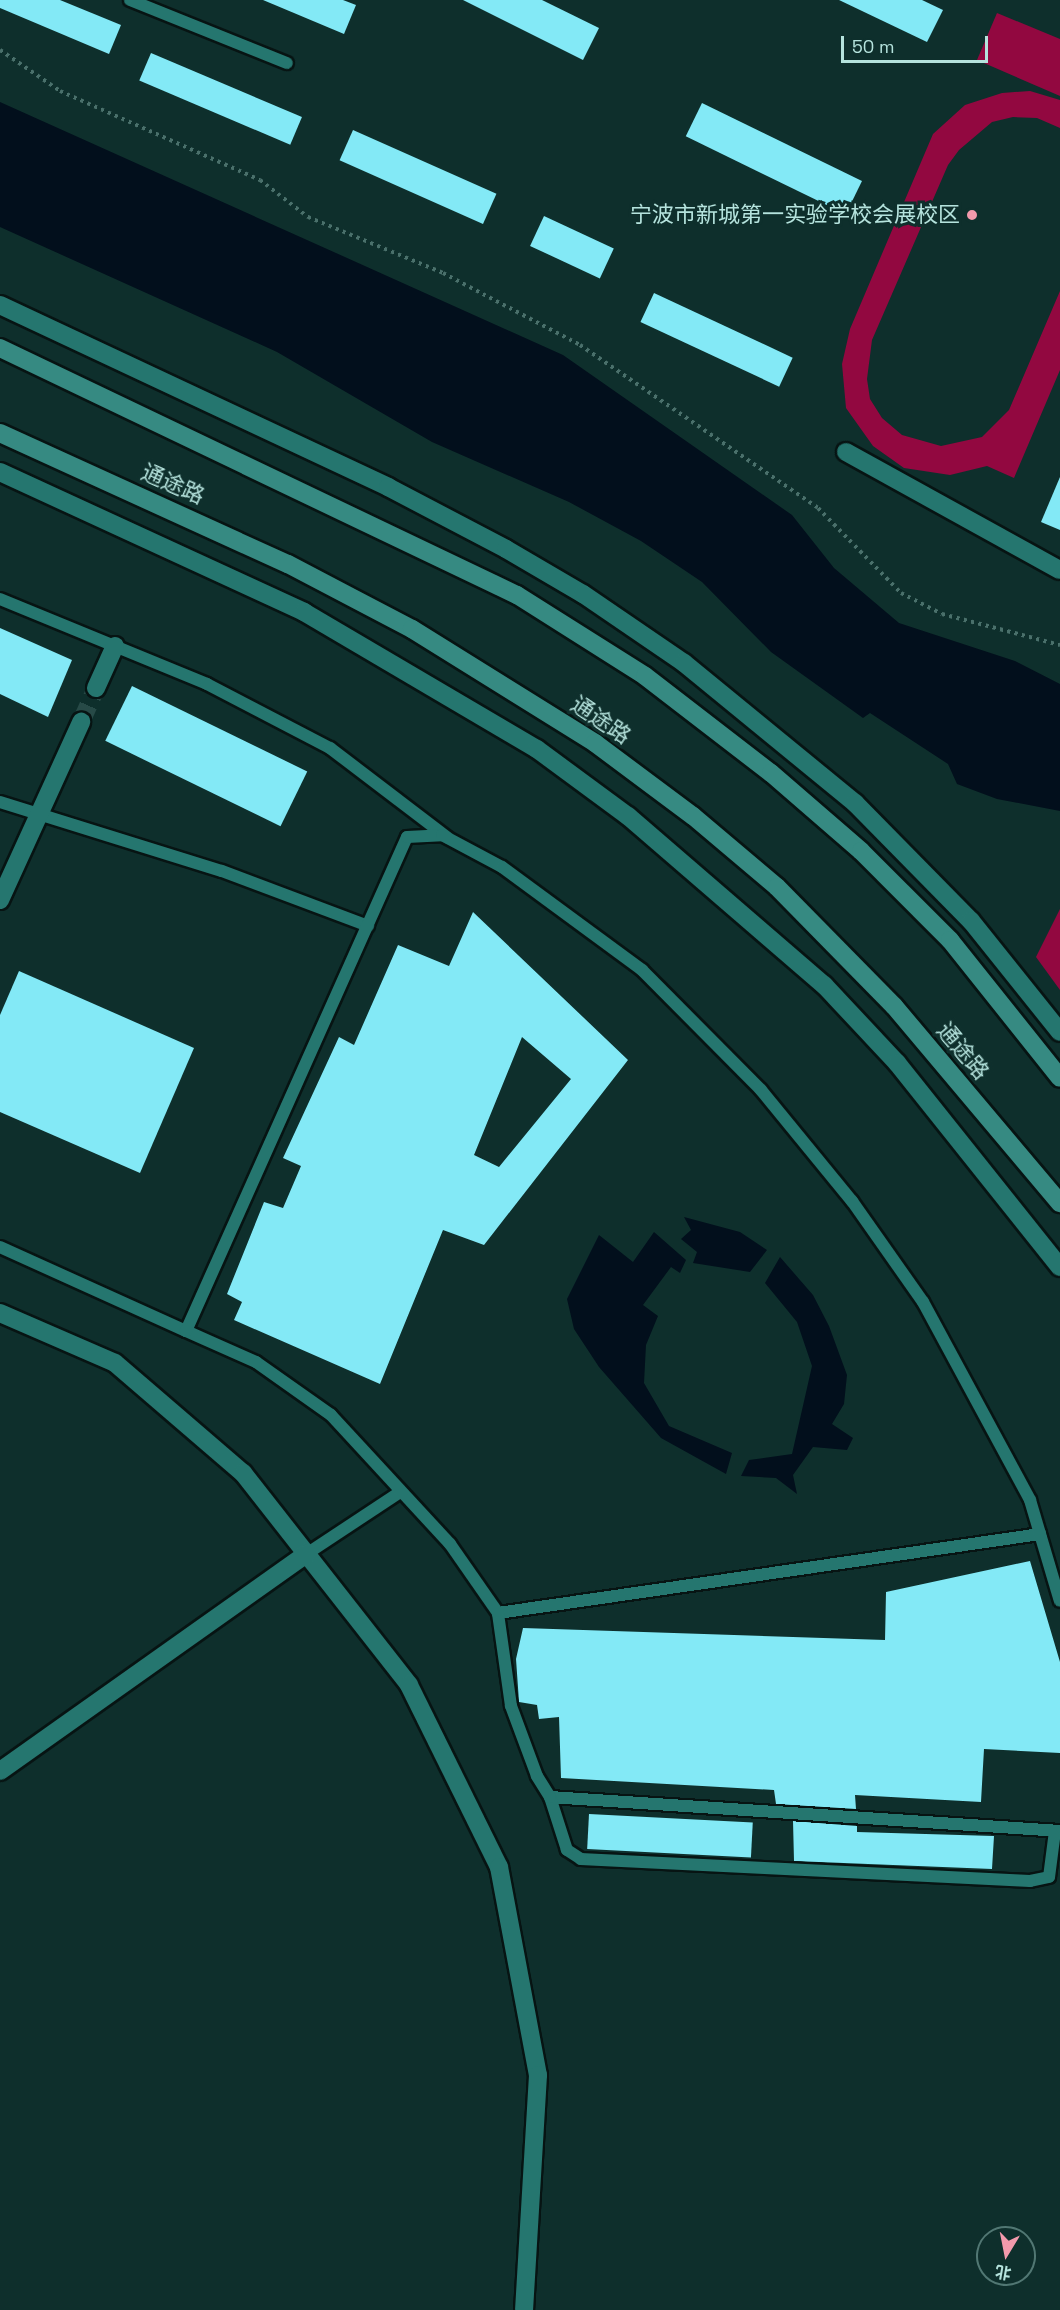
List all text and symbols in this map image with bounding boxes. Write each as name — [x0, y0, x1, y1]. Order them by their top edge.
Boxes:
scale bar — [844, 24, 991, 62]
text: 50 m — [852, 35, 894, 58]
place label: 宁波市新城第一实验学校会展校区 — [630, 202, 960, 228]
marker: 宁波市新城第一实验学校会展校区 — [965, 208, 979, 222]
street label: 通途路 — [137, 459, 209, 509]
street label: 通途路 — [566, 691, 636, 749]
street label: 通途路 — [932, 1017, 994, 1085]
north arrow — [976, 2226, 1036, 2286]
text: 北 — [993, 2261, 1013, 2284]

